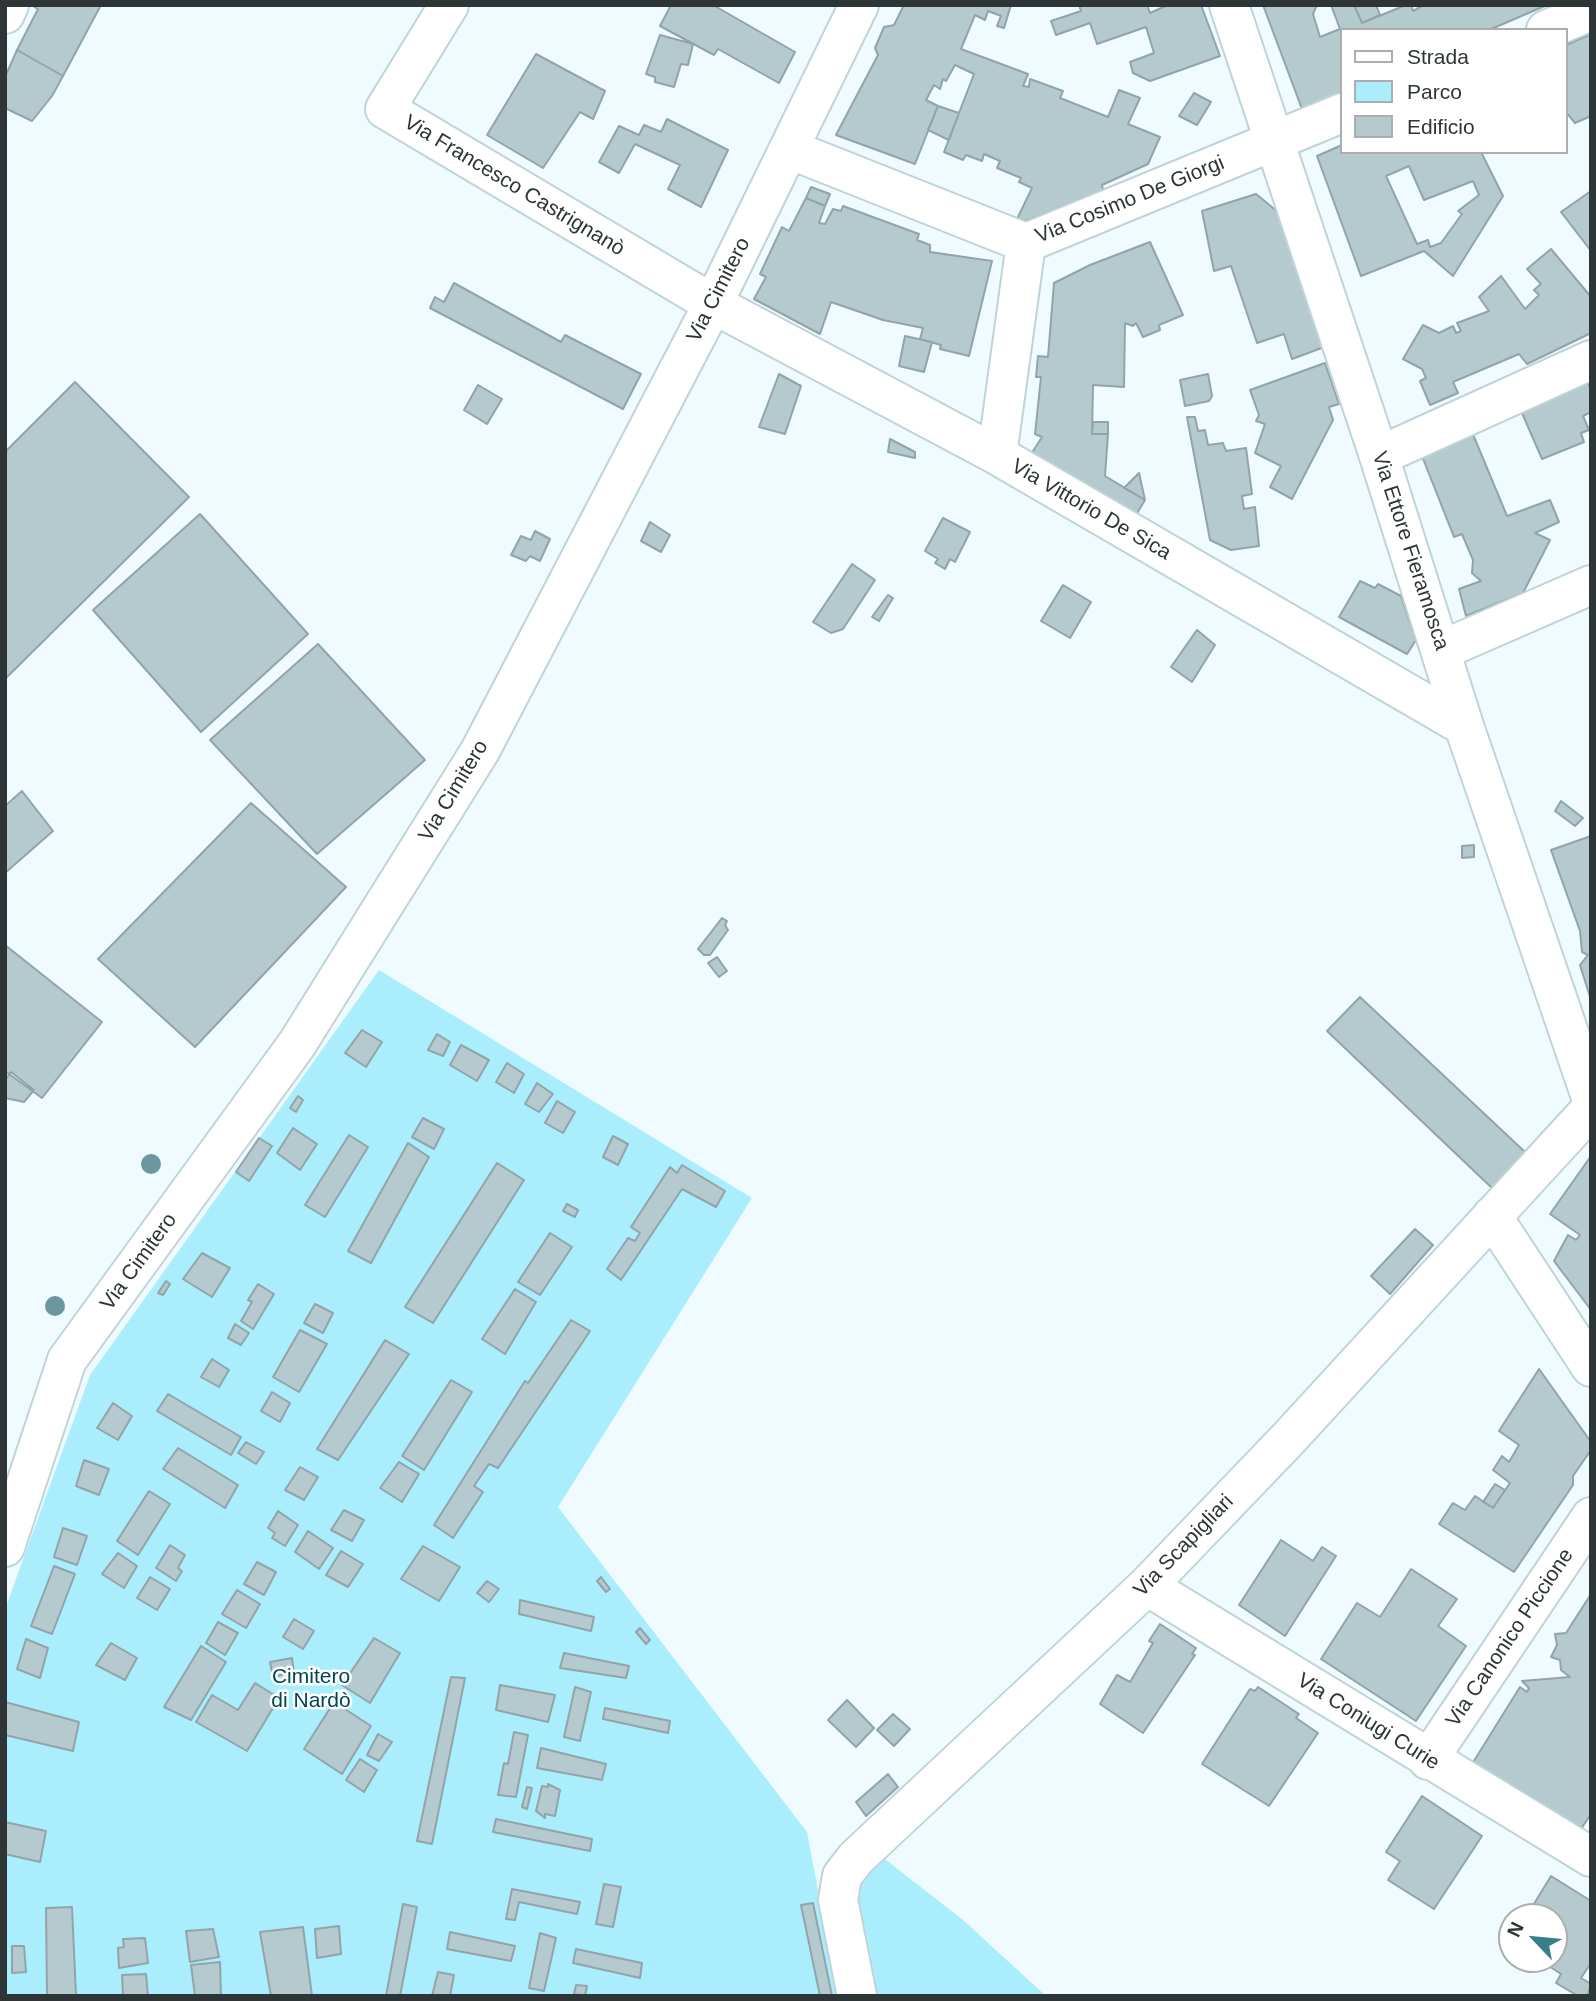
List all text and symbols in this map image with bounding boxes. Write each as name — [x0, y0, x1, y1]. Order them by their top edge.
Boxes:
legend — [1340, 28, 1568, 154]
text: Strada — [1407, 45, 1469, 68]
text: Parco — [1407, 80, 1462, 103]
street label: Via Francesco Castrignanò — [399, 110, 629, 262]
text: Edificio — [1407, 115, 1475, 138]
street label: Via Cosimo De Giorgi — [1032, 151, 1228, 249]
street label: Via Cimitero — [682, 234, 756, 346]
street label: Via Ettore Fieramosca — [1366, 448, 1454, 654]
street label: Via Vittorio De Sica — [1007, 454, 1175, 566]
street label: Via Cimitero — [414, 736, 494, 846]
street label: Via Cimitero — [95, 1208, 183, 1316]
street label: Via Scapigliari — [1129, 1490, 1239, 1602]
street label: Via Canonico Piccione — [1441, 1544, 1579, 1732]
park label: Cimitero di Nardò — [271, 1664, 351, 1714]
street label: Via Coniugi Curie — [1292, 1668, 1444, 1776]
north arrow — [1498, 1903, 1568, 1973]
text: N — [1503, 1919, 1528, 1940]

